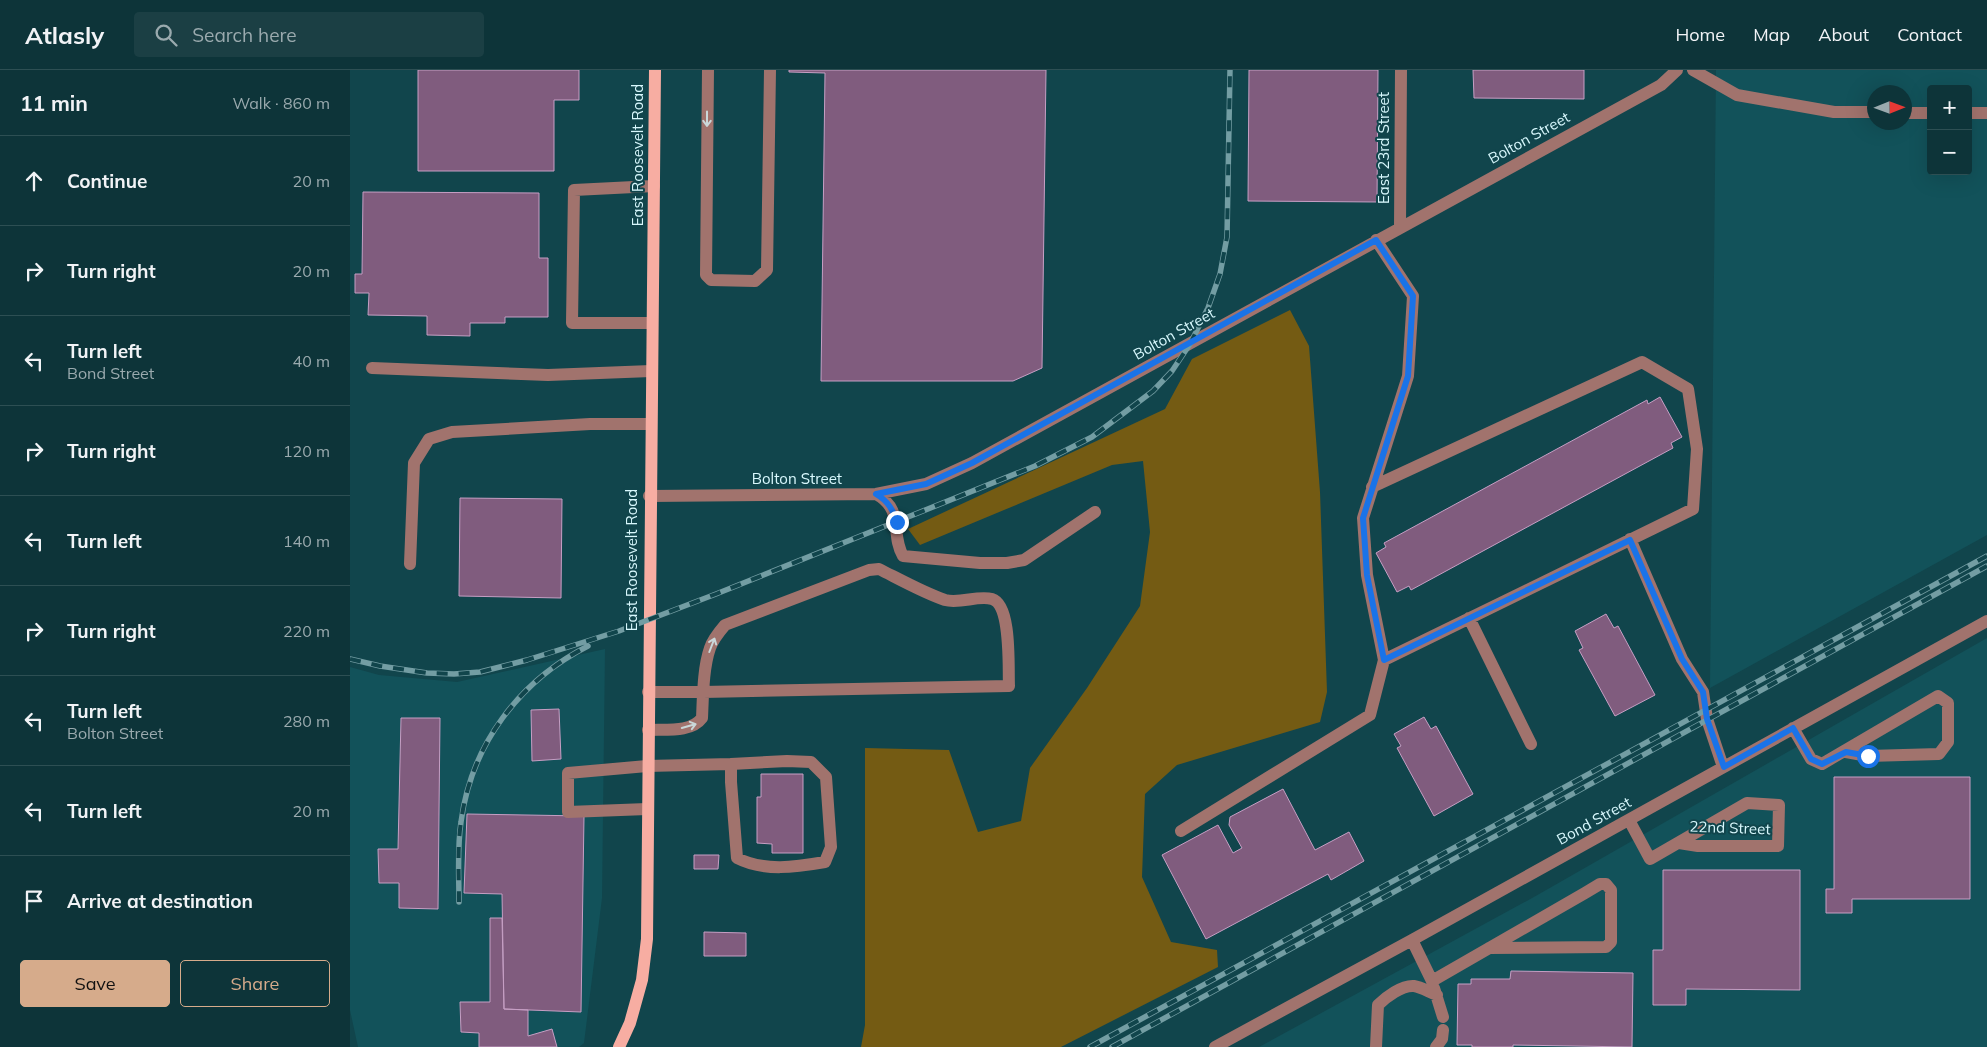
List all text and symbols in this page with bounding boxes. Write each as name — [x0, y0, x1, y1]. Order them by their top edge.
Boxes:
search box — [134, 12, 484, 57]
text: Atlasly — [25, 20, 104, 50]
icon: search — [152, 21, 180, 49]
text: Search here — [192, 23, 297, 47]
text: Home — [1675, 23, 1725, 46]
text: Map — [1753, 23, 1790, 46]
text: About — [1818, 23, 1869, 46]
text: Contact — [1897, 23, 1962, 46]
street label: East Roosevelt Road — [628, 84, 647, 226]
north arrow — [1867, 85, 1912, 130]
map controls — [1927, 85, 1972, 175]
button: + — [1927, 85, 1972, 130]
text: 11 min — [20, 90, 88, 116]
street label: East 23rd Street — [1374, 92, 1393, 204]
text: Walk · 860 m — [232, 93, 330, 113]
street label: Bolton Street — [1485, 107, 1573, 168]
one-way arrow — [703, 110, 712, 126]
button: − — [1927, 130, 1972, 175]
icon: ahead — [20, 167, 48, 195]
text: Continue — [67, 169, 147, 193]
text: 20 m — [293, 171, 330, 191]
icon: right — [20, 257, 48, 285]
text: Turn right — [67, 259, 156, 283]
text: 20 m — [293, 261, 330, 281]
street label: Bolton Street — [1130, 303, 1218, 364]
text: Turn left — [67, 339, 142, 363]
icon: left — [20, 347, 48, 375]
text: 40 m — [293, 351, 330, 371]
text: Bond Street — [67, 363, 154, 383]
icon: right — [20, 437, 48, 465]
text: Turn right — [67, 439, 156, 463]
text: 120 m — [283, 441, 330, 461]
street label: Bolton Street — [752, 469, 842, 488]
street label: East Roosevelt Road — [622, 489, 641, 631]
route end — [886, 511, 909, 534]
icon: left — [20, 527, 48, 555]
text: Turn left — [67, 529, 142, 553]
text: 140 m — [283, 531, 330, 551]
icon: right — [20, 617, 48, 645]
text: Turn right — [67, 619, 156, 643]
text: 220 m — [283, 621, 330, 641]
one-way arrow — [708, 638, 717, 653]
text: Turn left — [67, 699, 142, 723]
icon: left — [20, 707, 48, 735]
text: 280 m — [283, 711, 330, 731]
one-way arrow — [681, 721, 697, 730]
text: Bolton Street — [67, 723, 163, 743]
route start — [1857, 745, 1880, 768]
street label: Bond Street — [1553, 792, 1634, 849]
icon: left — [20, 797, 48, 825]
text: Turn left — [67, 799, 142, 823]
text: 20 m — [293, 801, 330, 821]
street label: 22nd Street — [1689, 817, 1771, 838]
icon: arrive — [20, 887, 48, 915]
text: Arrive at destination — [67, 889, 253, 913]
button: Save — [20, 960, 170, 1007]
button: Share — [180, 960, 330, 1007]

